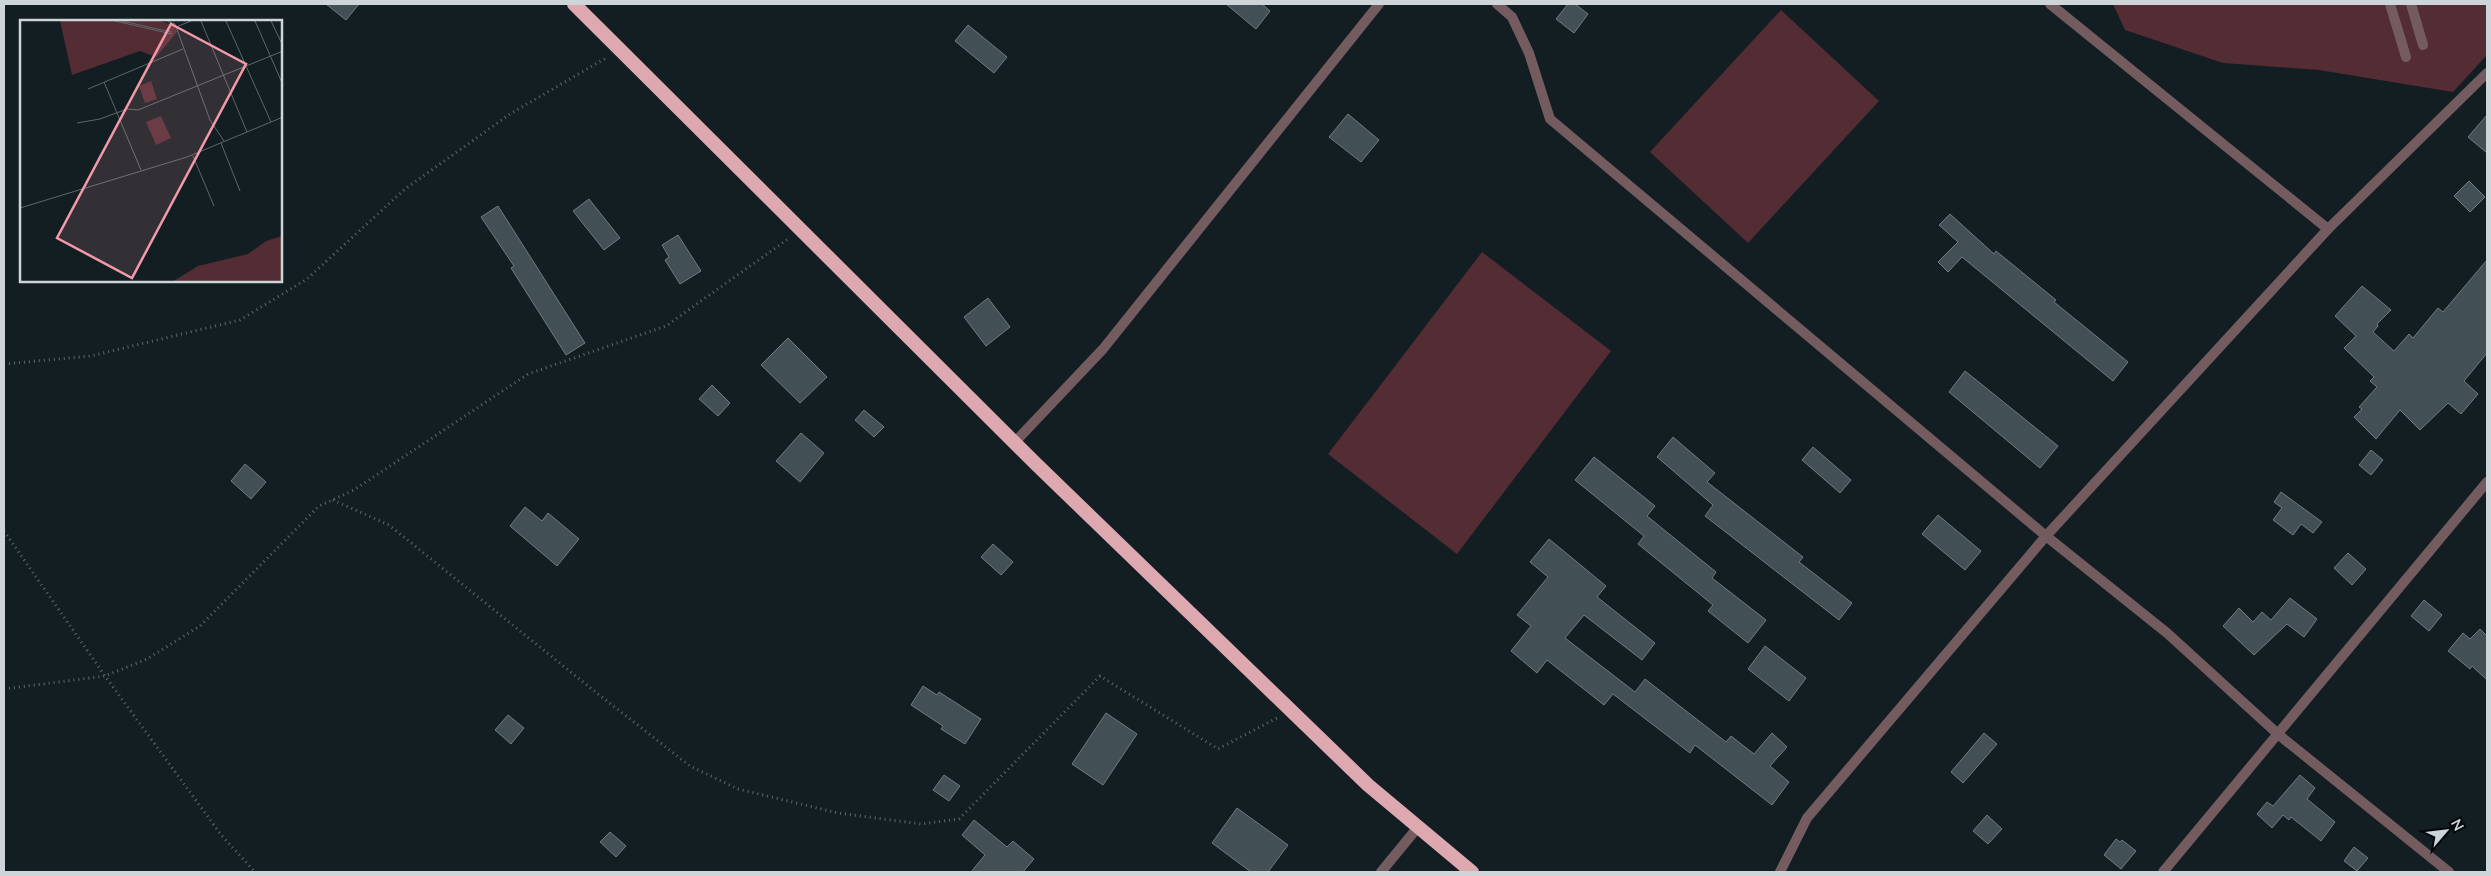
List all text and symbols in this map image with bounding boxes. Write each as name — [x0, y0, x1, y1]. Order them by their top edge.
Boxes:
inset map — [20, 20, 282, 282]
north arrow — [2421, 806, 2471, 856]
text: N — [2448, 816, 2468, 833]

